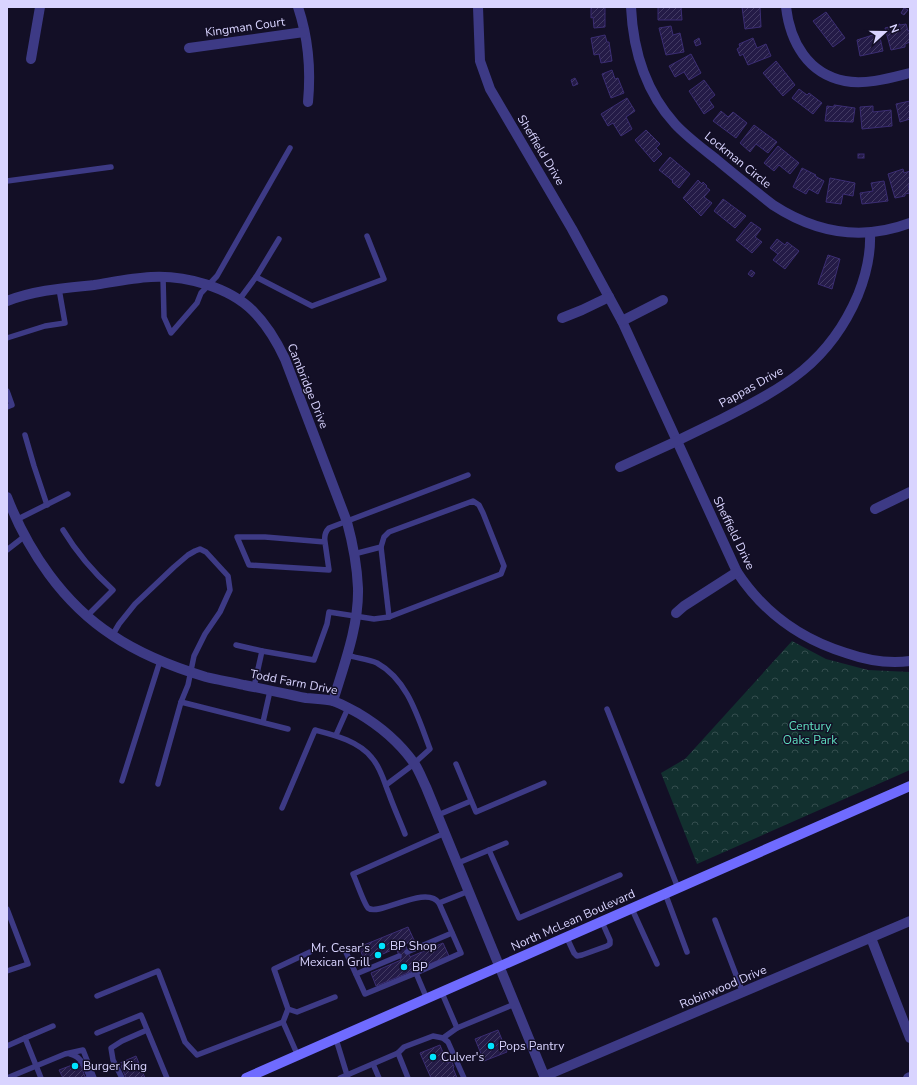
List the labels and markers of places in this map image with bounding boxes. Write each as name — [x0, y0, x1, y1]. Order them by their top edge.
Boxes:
place label: BP Shop — [390, 938, 437, 954]
place label: Mr. Cesar's Mexican Grill — [300, 940, 370, 970]
marker: BP Shop — [377, 941, 387, 951]
marker: Mr. Cesar's Mexican Grill — [373, 950, 383, 960]
place label: BP — [412, 959, 428, 975]
marker: BP — [399, 962, 409, 972]
place label: Pops Pantry — [499, 1038, 565, 1054]
marker: Pops Pantry — [486, 1041, 496, 1051]
place label: Culver's — [441, 1049, 485, 1065]
marker: Culver's — [428, 1052, 438, 1062]
place label: Burger King — [83, 1058, 147, 1074]
marker: Burger King — [70, 1061, 80, 1071]

